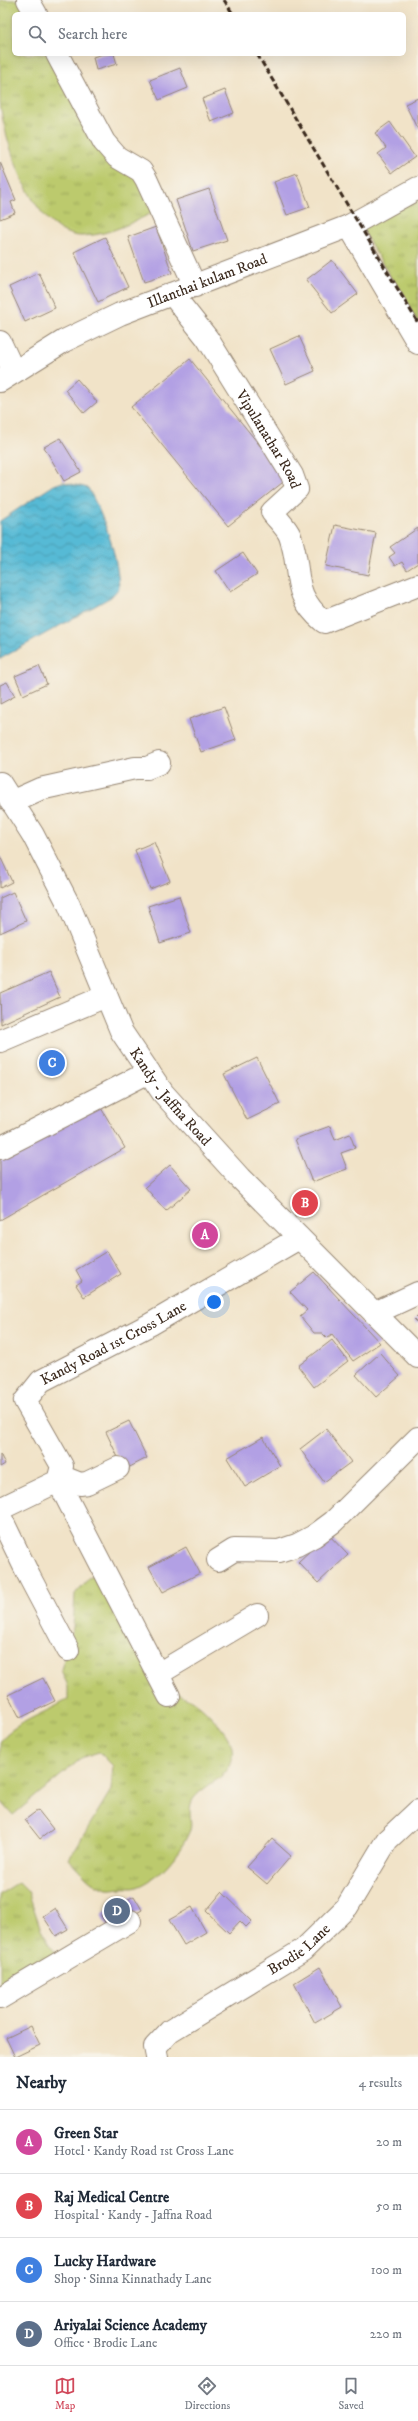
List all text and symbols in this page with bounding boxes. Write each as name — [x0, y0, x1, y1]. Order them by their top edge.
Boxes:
search box — [12, 12, 406, 56]
icon: search — [26, 23, 48, 45]
text: Search here — [58, 25, 127, 44]
street label: Illanthai kulam Road — [145, 249, 270, 312]
street label: Vipulanathar Road — [231, 385, 306, 491]
street label: Kandy - Jaffna Road — [125, 1044, 216, 1150]
pin: C — [39, 1048, 65, 1078]
pin: B — [292, 1188, 318, 1218]
pin: A — [192, 1220, 218, 1250]
your location — [204, 1292, 224, 1312]
street label: Kandy Road 1st Cross Lane — [37, 1296, 190, 1389]
pin: D — [104, 1896, 130, 1926]
street label: Brodie Lane — [264, 1919, 334, 1979]
text: Nearby — [16, 2072, 66, 2094]
text: 4 results — [359, 2075, 402, 2091]
text: Green Star — [54, 2124, 118, 2143]
text: A — [25, 2134, 33, 2150]
text: 20 m — [376, 2134, 402, 2150]
text: Hotel · Kandy Road 1st Cross Lane — [54, 2143, 234, 2159]
text: Raj Medical Centre — [54, 2188, 169, 2207]
text: B — [25, 2198, 33, 2214]
text: 50 m — [376, 2198, 402, 2214]
text: Hospital · Kandy - Jaffna Road — [54, 2207, 212, 2223]
text: Lucky Hardware — [54, 2252, 156, 2271]
text: C — [25, 2262, 33, 2278]
text: 100 m — [371, 2262, 402, 2278]
text: Shop · Sinna Kinnathady Lane — [54, 2271, 212, 2287]
text: Ariyalai Science Academy — [54, 2316, 207, 2335]
text: D — [24, 2326, 34, 2342]
text: 220 m — [370, 2326, 402, 2342]
text: Office · Brodie Lane — [54, 2335, 157, 2351]
tab: Map — [54, 2375, 76, 2413]
tab: Directions — [185, 2375, 230, 2413]
tab: Saved — [339, 2375, 364, 2413]

